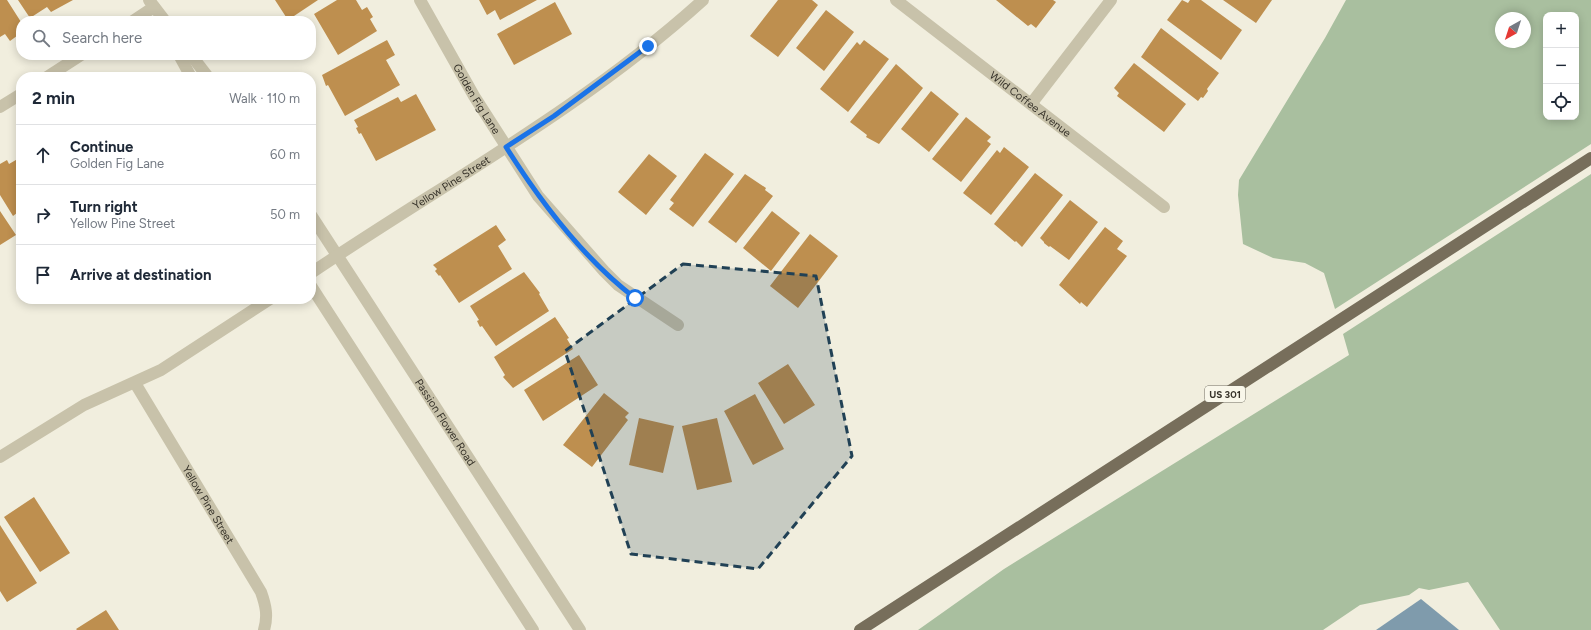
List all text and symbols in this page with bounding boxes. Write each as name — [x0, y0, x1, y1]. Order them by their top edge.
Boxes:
north arrow — [1495, 12, 1531, 48]
map controls — [1543, 12, 1579, 120]
button: + — [1543, 12, 1579, 48]
search box — [16, 16, 316, 60]
icon: search — [30, 27, 52, 49]
text: Search here — [62, 29, 142, 47]
route end — [639, 37, 657, 55]
button: − — [1543, 48, 1579, 84]
street label: Golden Fig Lane — [450, 62, 503, 137]
street label: Wild Coffee Avenue — [987, 69, 1073, 140]
button: locate — [1543, 84, 1579, 120]
text: 2 min — [32, 88, 75, 108]
text: Walk · 110 m — [229, 91, 300, 106]
text: Continue — [70, 138, 133, 156]
icon: ahead — [32, 144, 54, 166]
text: 60 m — [270, 147, 300, 162]
street label: Yellow Pine Street — [411, 153, 493, 212]
text: Golden Fig Lane — [70, 156, 164, 171]
text: Turn right — [70, 198, 138, 216]
icon: right — [32, 204, 54, 226]
text: 50 m — [270, 207, 300, 222]
text: Yellow Pine Street — [70, 216, 175, 231]
icon: arrive — [32, 264, 54, 286]
text: Arrive at destination — [70, 266, 211, 284]
route start — [626, 289, 644, 307]
street label: Passion Flower Road — [412, 377, 478, 468]
road number: US 301 — [1205, 386, 1245, 402]
street label: Yellow Pine Street — [179, 463, 236, 546]

